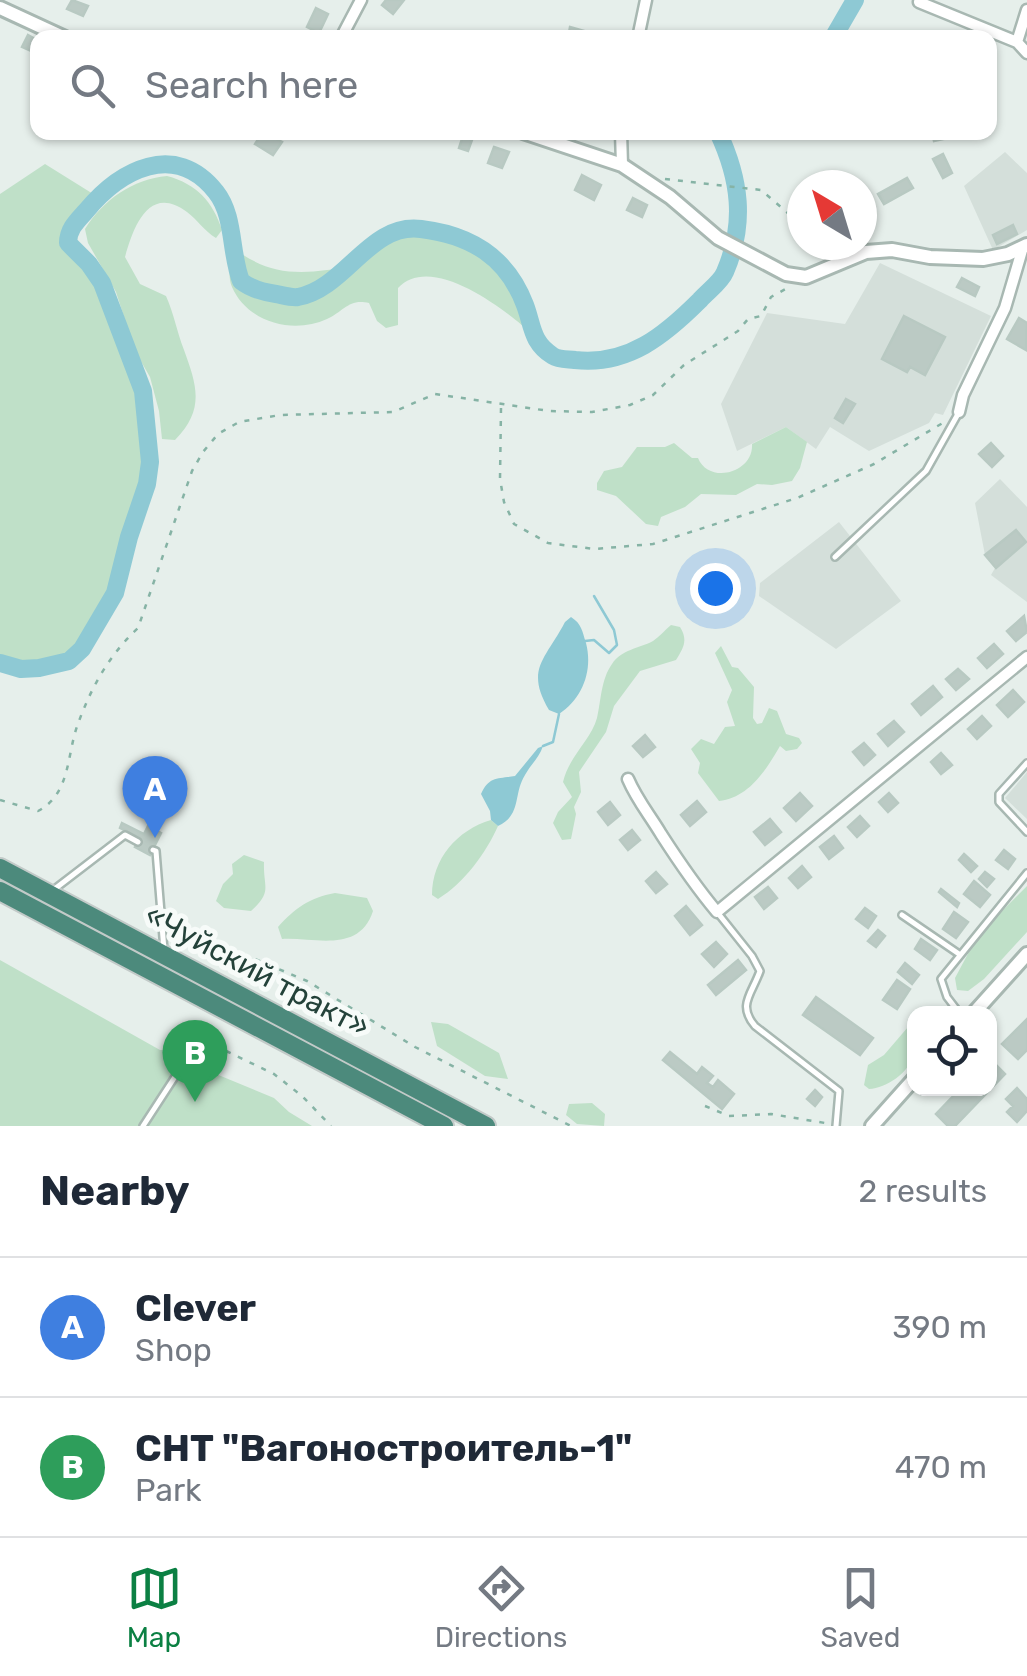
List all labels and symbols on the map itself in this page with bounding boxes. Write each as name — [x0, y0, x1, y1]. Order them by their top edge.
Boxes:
north arrow — [787, 170, 877, 260]
your location — [690, 563, 741, 614]
pin: A — [122, 756, 188, 838]
street label: «Чуйский тракт» — [139, 897, 375, 1045]
pin: B — [162, 1020, 228, 1102]

